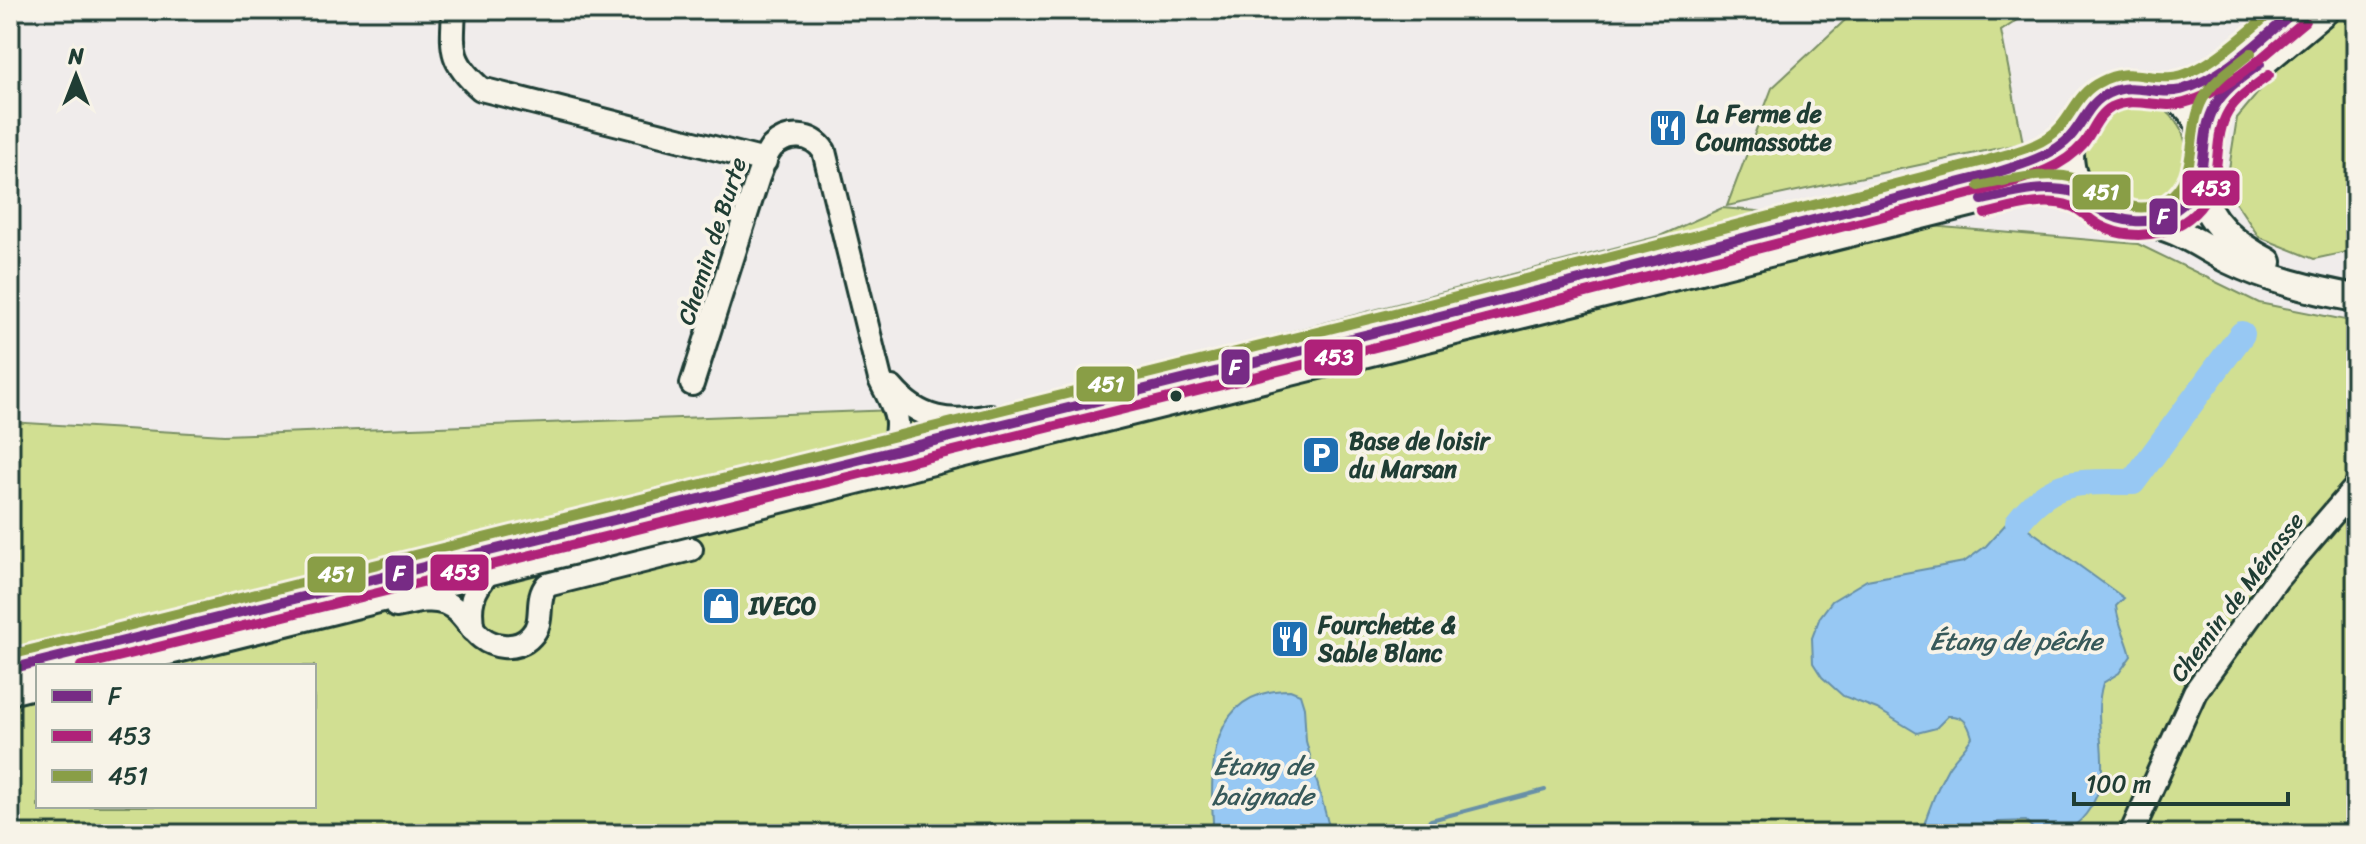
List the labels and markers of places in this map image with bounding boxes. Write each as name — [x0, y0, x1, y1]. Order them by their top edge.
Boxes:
place label: La Ferme de Coumassotte — [1695, 93, 1832, 163]
restaurant icon: La Ferme de Coumassotte — [1647, 107, 1689, 149]
unlabelled marker — [1168, 388, 1184, 404]
place label: Base de loisir du Marsan — [1349, 420, 1492, 490]
parking icon: Base de loisir du Marsan — [1300, 434, 1342, 476]
shop icon: IVECO — [700, 585, 742, 627]
place label: IVECO — [747, 585, 817, 627]
place label: Fourchette & Sable Blanc — [1317, 604, 1456, 674]
restaurant icon: Fourchette & Sable Blanc — [1269, 618, 1311, 660]

